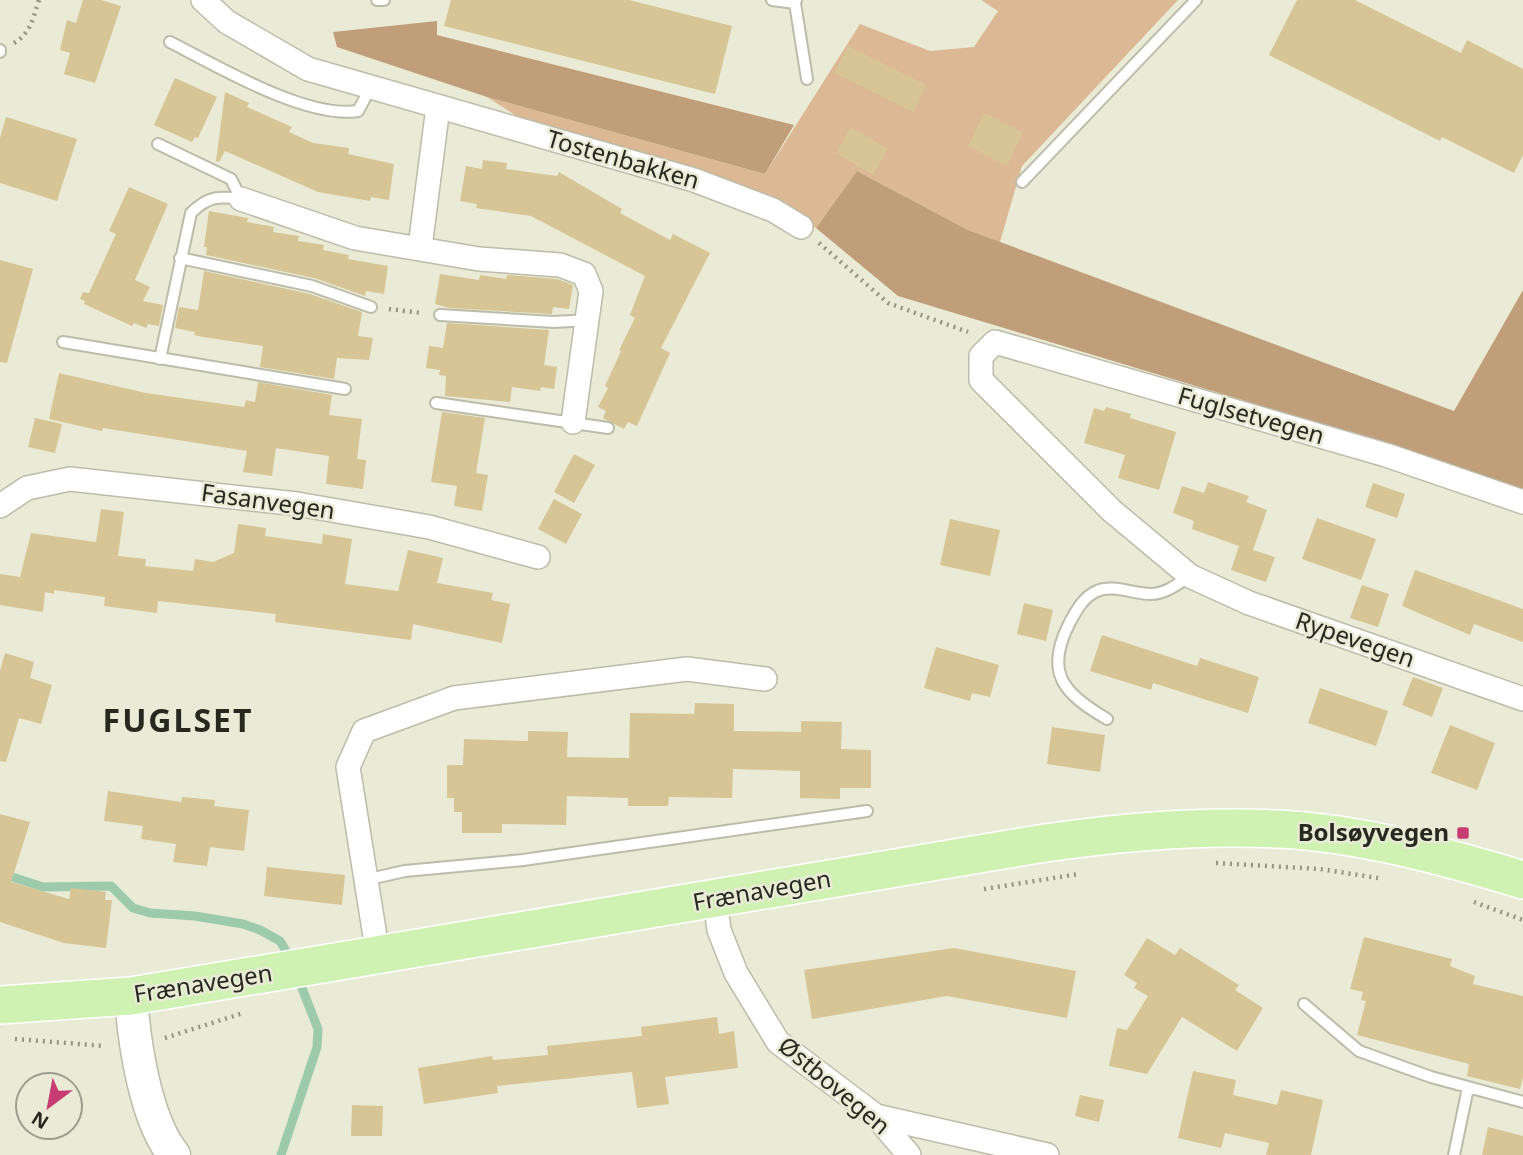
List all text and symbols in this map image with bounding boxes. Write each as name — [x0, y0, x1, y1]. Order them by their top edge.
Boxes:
street label: Tostenbakken — [543, 121, 703, 196]
street label: Fuglsetvegen — [1174, 378, 1328, 451]
street label: Fasanvegen — [199, 475, 337, 526]
street label: Rypevegen — [1292, 603, 1419, 674]
district label: FUGLSET — [103, 698, 253, 741]
place label: Bolsøyvegen — [1298, 815, 1449, 848]
marker: Bolsøyvegen — [1455, 825, 1471, 841]
street label: Frænavegen — [690, 861, 833, 918]
street label: Frænavegen — [131, 955, 274, 1010]
street label: Østbovegen — [772, 1028, 898, 1141]
north arrow — [14, 1071, 84, 1141]
text: N — [27, 1105, 53, 1136]

